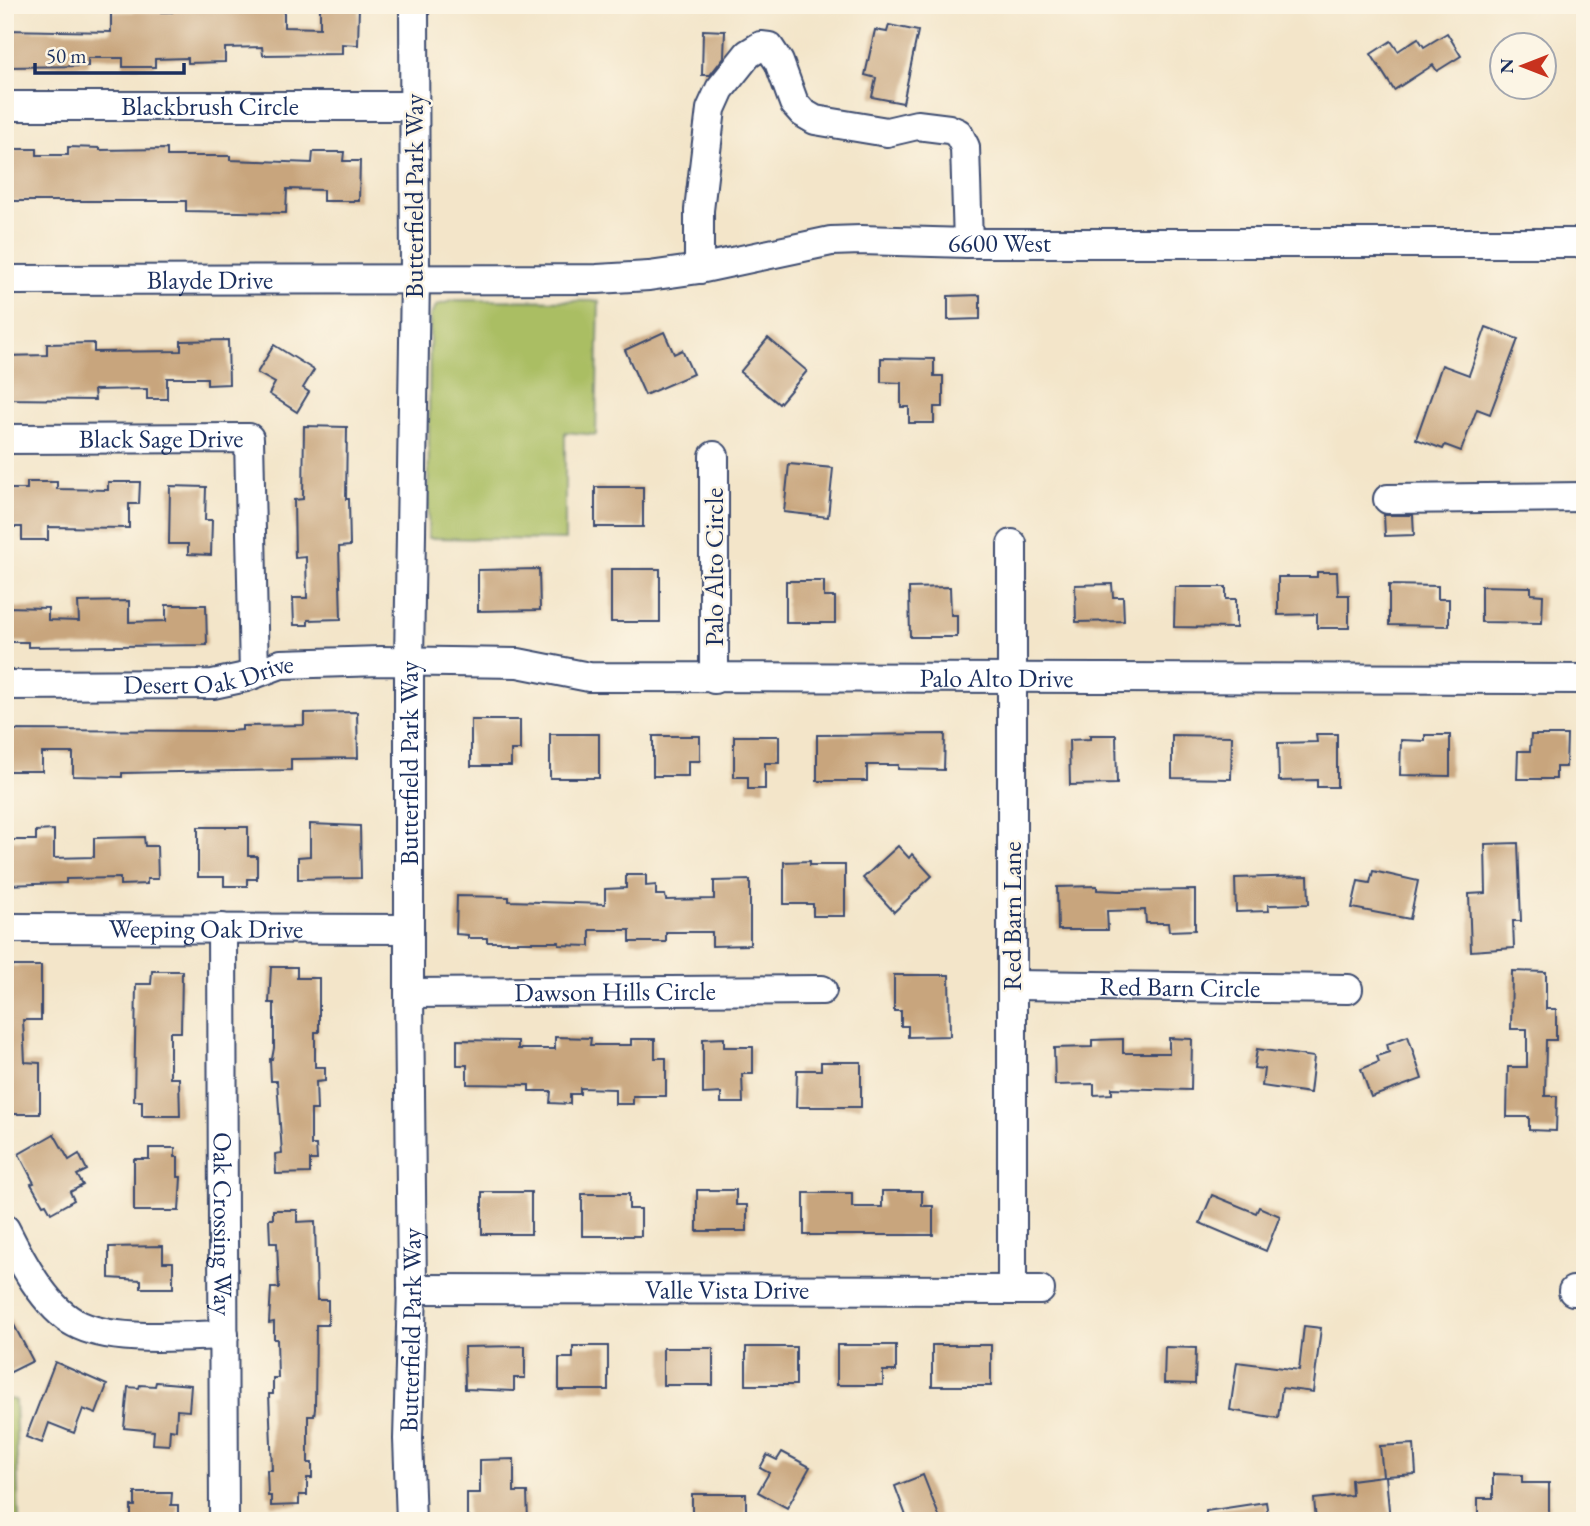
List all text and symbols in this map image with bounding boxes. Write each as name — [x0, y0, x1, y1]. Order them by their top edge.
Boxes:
scale bar — [35, 32, 184, 76]
north arrow — [1488, 32, 1558, 102]
text: 50 m — [46, 42, 87, 69]
text: N — [1494, 58, 1519, 74]
street label: Blackbrush Circle — [121, 89, 299, 123]
street label: Butterfield Park Way — [397, 93, 431, 298]
street label: 6600 West — [947, 225, 1051, 260]
street label: Blayde Drive — [147, 263, 273, 297]
street label: Black Sage Drive — [79, 421, 243, 456]
street label: Palo Alto Circle — [697, 488, 731, 646]
street label: Desert Oak Drive — [123, 647, 294, 701]
street label: Butterfield Park Way — [392, 660, 426, 865]
street label: Palo Alto Drive — [920, 661, 1073, 695]
street label: Red Barn Lane — [995, 841, 1029, 991]
street label: Weeping Oak Drive — [109, 911, 303, 946]
street label: Red Barn Circle — [1100, 969, 1260, 1005]
street label: Dawson Hills Circle — [514, 974, 716, 1009]
street label: Oak Crossing Way — [206, 1132, 240, 1317]
street label: Butterfield Park Way — [391, 1227, 429, 1433]
street label: Valle Vista Drive — [645, 1272, 809, 1307]

